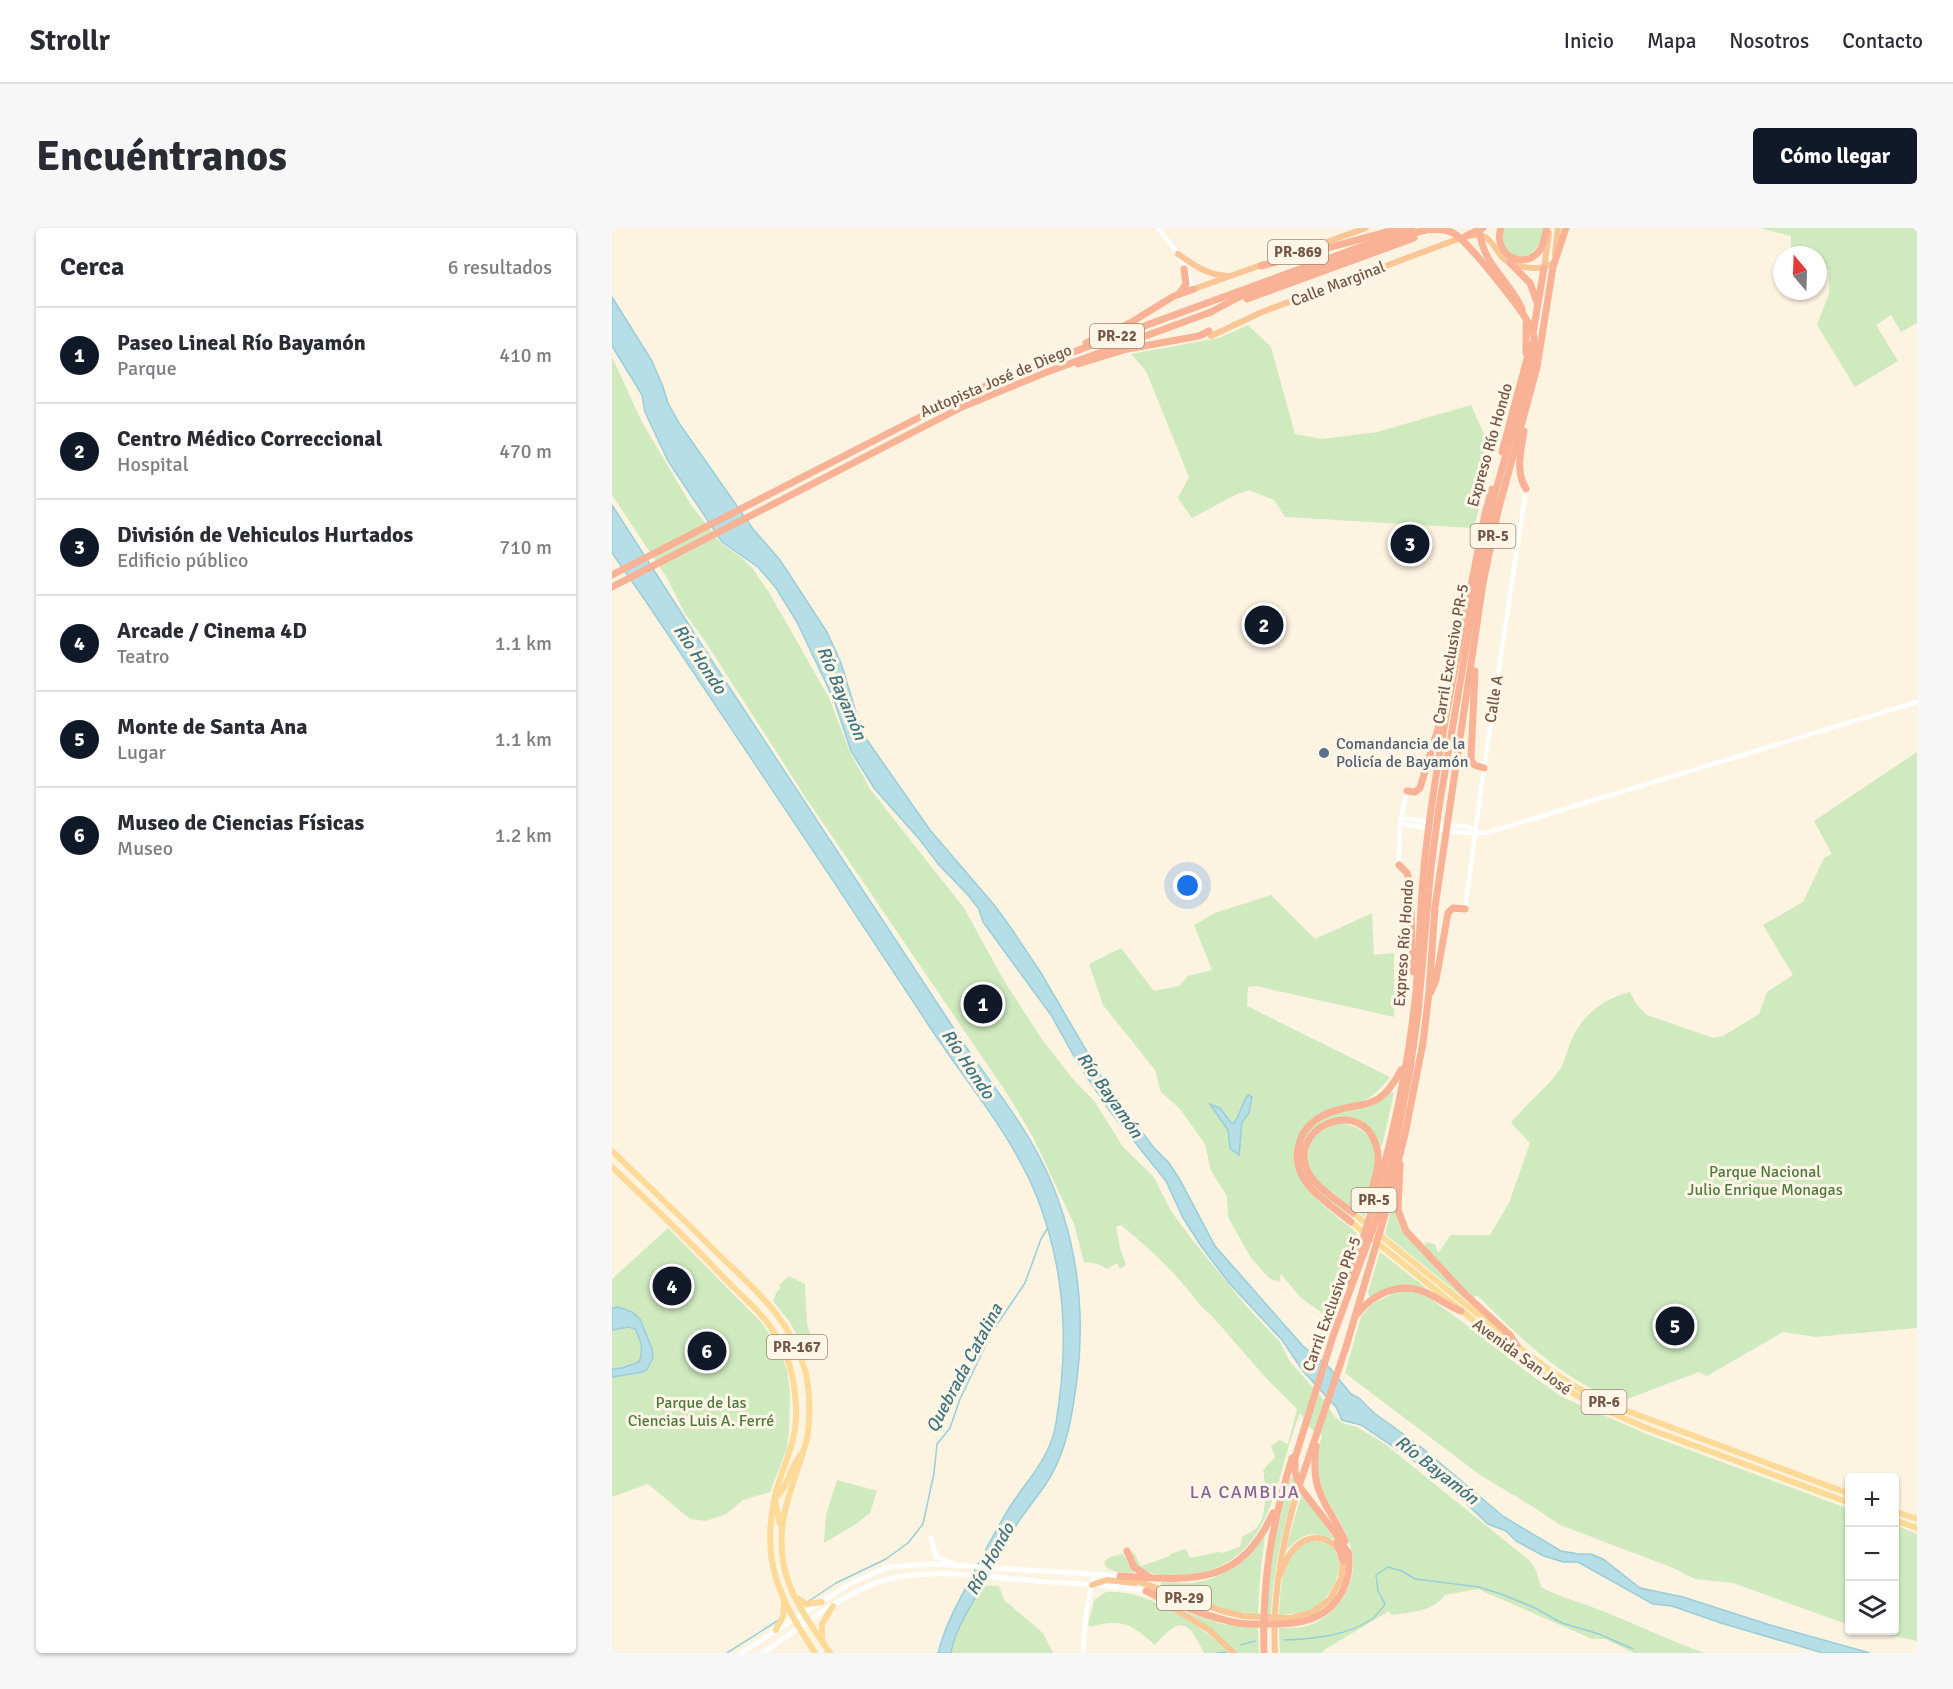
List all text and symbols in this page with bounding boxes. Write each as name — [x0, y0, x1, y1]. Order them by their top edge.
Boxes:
text: Strollr — [30, 24, 110, 58]
text: Inicio — [1564, 28, 1614, 54]
text: Mapa — [1647, 28, 1696, 54]
text: Nosotros — [1729, 28, 1809, 54]
text: Contacto — [1842, 28, 1923, 54]
button: Cómo llegar — [1753, 128, 1917, 184]
text: Encuéntranos — [36, 131, 287, 182]
road number: PR-869 — [1268, 240, 1328, 264]
north arrow — [1773, 246, 1827, 300]
text: Cerca — [60, 251, 124, 283]
text: 6 resultados — [448, 255, 552, 280]
street label: Calle Marginal — [1288, 257, 1388, 311]
road number: PR-22 — [1090, 324, 1144, 348]
text: Paseo Lineal Río Bayamón — [117, 329, 366, 356]
street label: Autopista José de Diego — [917, 340, 1075, 422]
text: 1 — [74, 343, 85, 368]
text: 410 m — [499, 343, 552, 368]
text: Parque — [117, 356, 177, 381]
street label: Expreso Río Hondo — [1463, 381, 1517, 509]
text: Centro Médico Correccional — [117, 425, 382, 452]
text: 2 — [74, 439, 85, 464]
text: 470 m — [499, 439, 552, 464]
text: Hospital — [117, 452, 189, 477]
text: División de Vehiculos Hurtados — [117, 521, 413, 548]
pin: 3 — [1390, 522, 1430, 566]
road number: PR-5 — [1470, 524, 1516, 548]
text: 3 — [74, 535, 85, 560]
text: 710 m — [499, 535, 552, 560]
text: Edificio público — [117, 548, 248, 573]
street label: Carril Exclusivo PR-5 — [1429, 582, 1473, 726]
pin: 2 — [1244, 602, 1284, 648]
text: Arcade / Cinema 4D — [117, 617, 307, 644]
water label: Río Hondo — [669, 620, 732, 699]
text: 4 — [74, 631, 85, 656]
text: 1.1 km — [495, 631, 552, 656]
water label: Río Bayamón — [812, 643, 872, 744]
text: Teatro — [117, 644, 170, 669]
street label: Calle A — [1480, 674, 1508, 724]
text: Monte de Santa Ana — [117, 713, 308, 740]
text: 5 — [74, 727, 85, 752]
text: 1.1 km — [495, 727, 552, 752]
place label: Comandancia de la Policía de Bayamón — [1336, 734, 1468, 772]
text: Lugar — [117, 740, 166, 765]
marker: Comandancia de la Policía de Bayamón — [1317, 746, 1331, 760]
text: Museo de Ciencias Físicas — [117, 809, 364, 836]
text: 6 — [74, 823, 85, 848]
text: 1.2 km — [495, 823, 552, 848]
text: Museo — [117, 836, 173, 861]
your location — [1173, 871, 1202, 900]
street label: Expreso Río Hondo — [1390, 879, 1418, 1007]
pin: 1 — [964, 982, 1003, 1026]
water label: Río Hondo — [937, 1025, 1000, 1104]
water label: Río Bayamón — [1072, 1048, 1148, 1143]
park label: Parque Nacional Julio Enrique Monagas — [1687, 1162, 1843, 1200]
road number: PR-5 — [1352, 1188, 1396, 1212]
street label: Carril Exclusivo PR-5 — [1298, 1234, 1366, 1374]
pin: 4 — [652, 1264, 692, 1308]
water label: Quebrada Catalina — [921, 1299, 1008, 1436]
pin: 5 — [1656, 1304, 1694, 1348]
street label: Avenida San José — [1469, 1314, 1575, 1400]
pin: 6 — [688, 1328, 727, 1374]
road number: PR-167 — [767, 1335, 827, 1359]
road number: PR-6 — [1582, 1390, 1626, 1414]
park label: Parque de las Ciencias Luis A. Ferré — [628, 1393, 774, 1431]
water label: Río Bayamón — [1391, 1431, 1484, 1510]
map controls — [1845, 1473, 1899, 1635]
button: + — [1845, 1473, 1899, 1527]
district label: LA CAMBIJA — [1190, 1481, 1300, 1503]
water label: Río Hondo — [961, 1518, 1020, 1599]
button: − — [1845, 1527, 1899, 1581]
button: layers — [1845, 1581, 1899, 1635]
road number: PR-29 — [1157, 1586, 1211, 1610]

